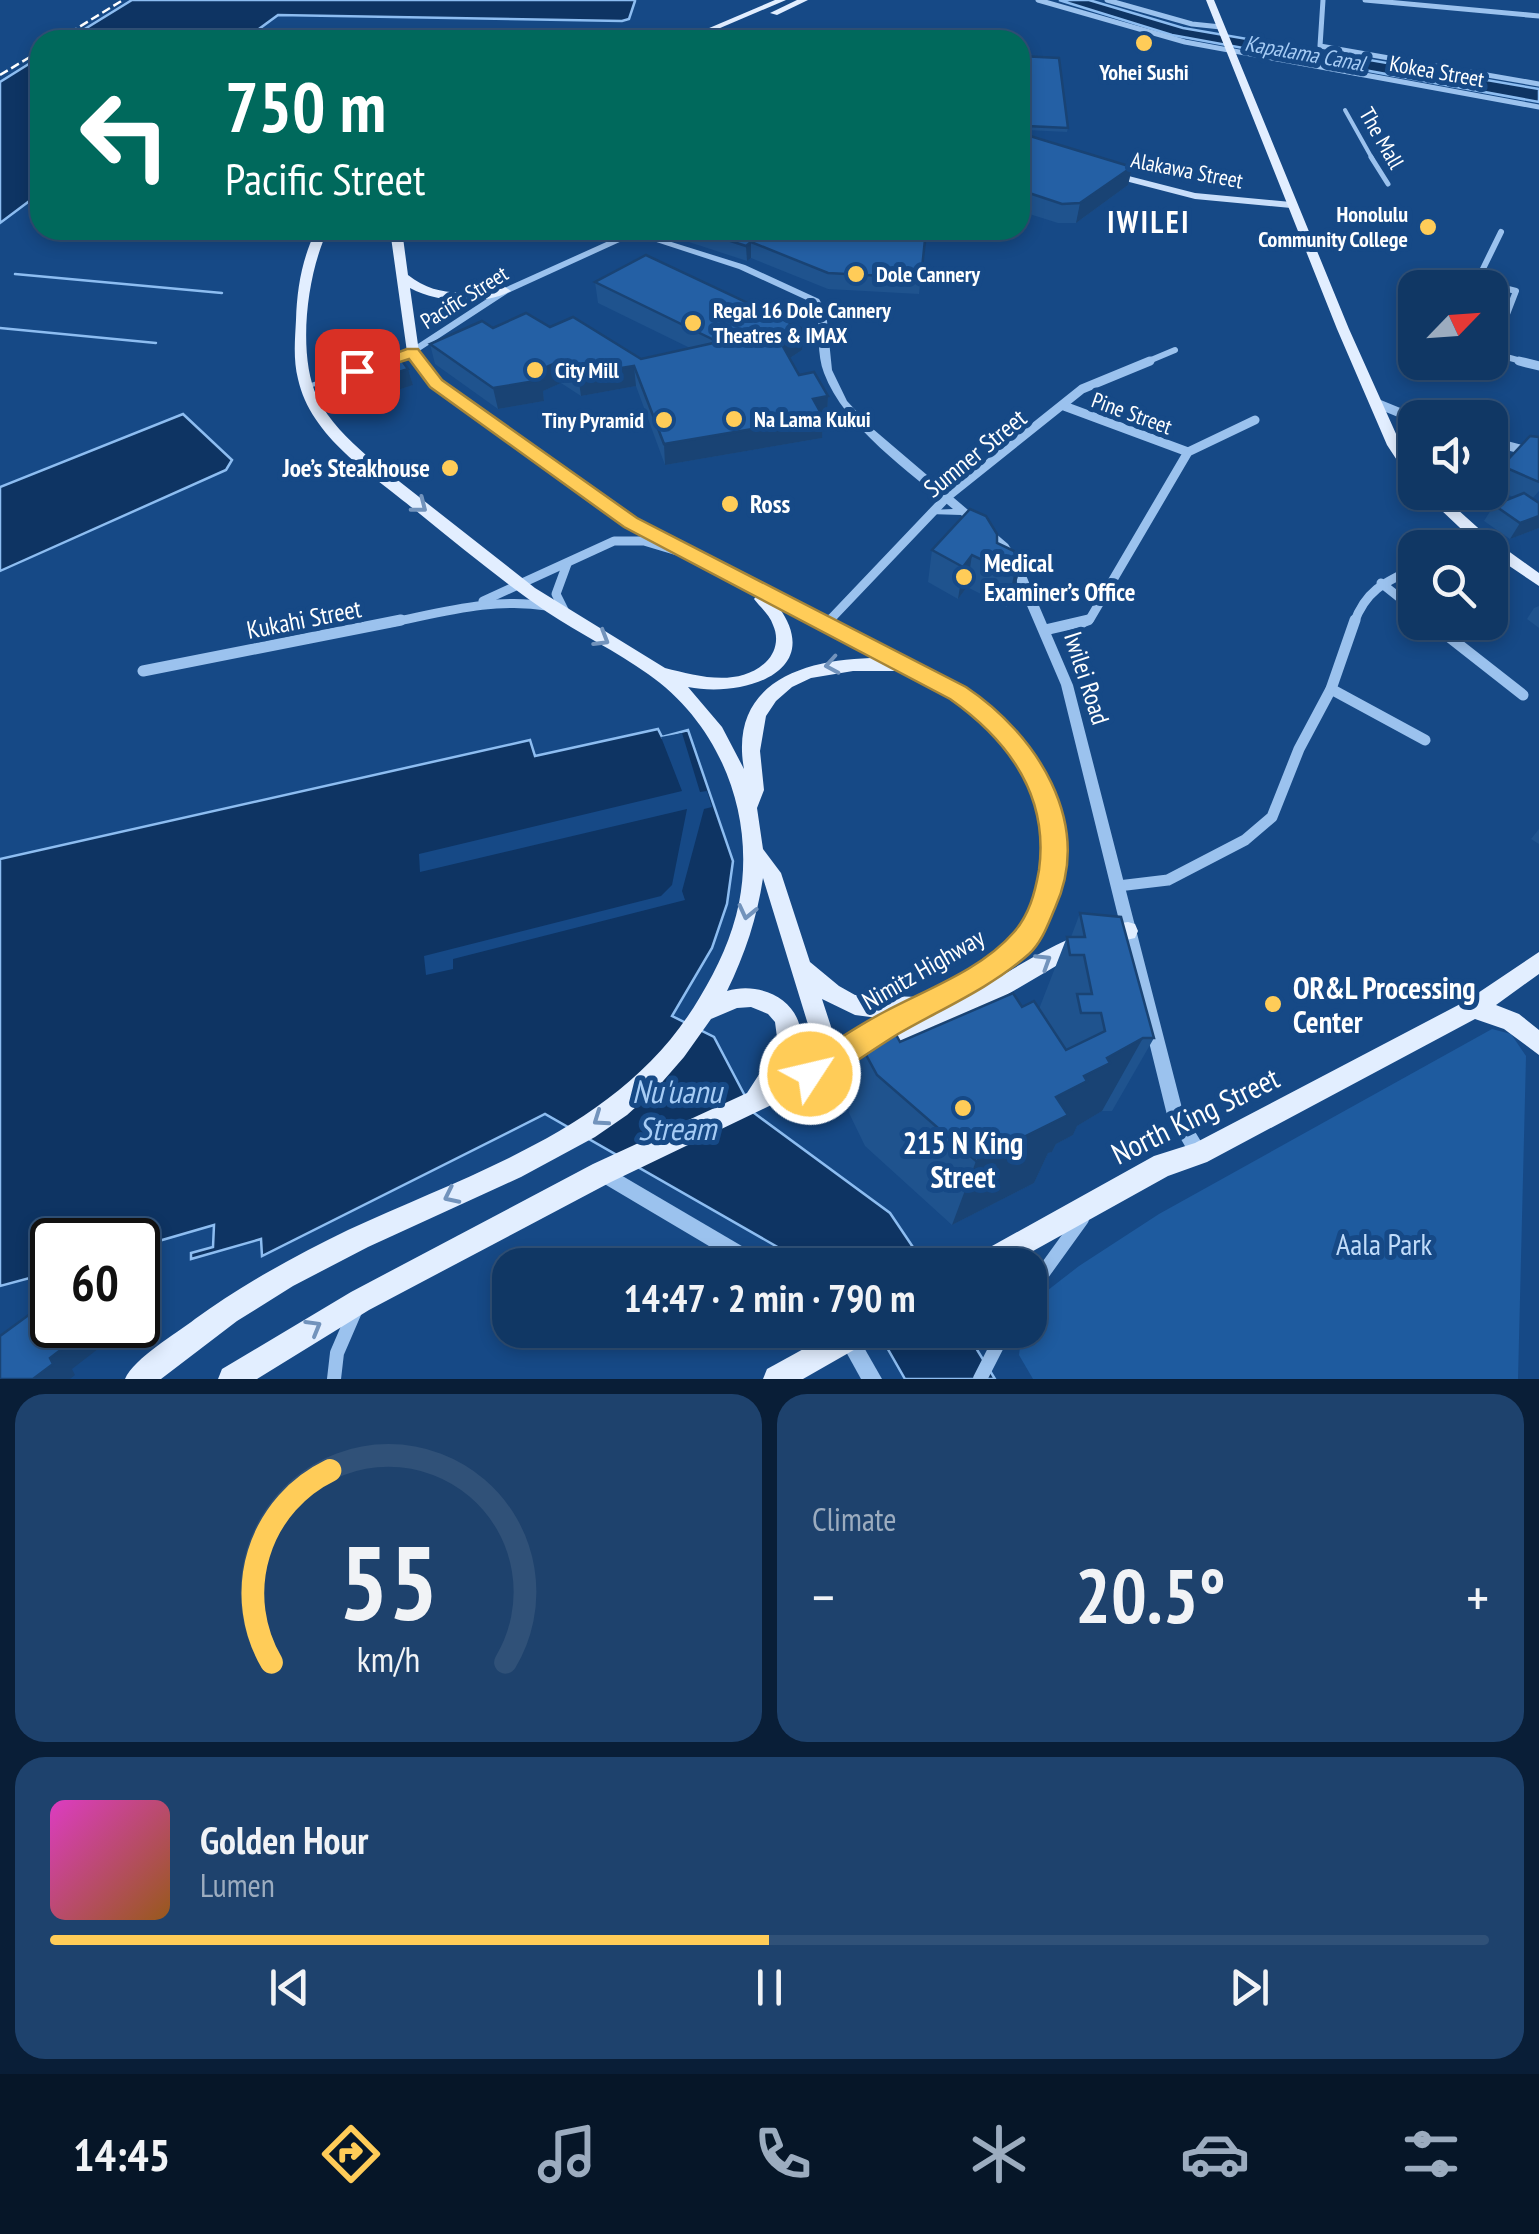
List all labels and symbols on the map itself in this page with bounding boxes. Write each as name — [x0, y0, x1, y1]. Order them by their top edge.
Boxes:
water label: Kapalama Canal — [1243, 29, 1369, 78]
marker: Yohei Sushi — [1133, 32, 1155, 54]
street label: Kokea Street — [1387, 49, 1487, 93]
place label: Yohei Sushi — [1098, 58, 1189, 86]
street label: The Mall — [1353, 102, 1411, 174]
street label: Alakawa Street — [1129, 145, 1245, 195]
place label: Honolulu Community College — [1258, 200, 1408, 253]
district label: IWILEI — [1107, 202, 1191, 241]
marker: Honolulu Community College — [1417, 216, 1439, 238]
street label: Pacific Street — [415, 259, 513, 335]
place label: Dole Cannery — [876, 260, 981, 288]
marker: Dole Cannery — [845, 263, 867, 285]
north arrow — [1398, 270, 1508, 380]
place label: Regal 16 Dole Cannery Theatres & IMAX — [713, 296, 892, 349]
marker: Regal 16 Dole Cannery Theatres & IMAX — [682, 312, 704, 334]
pin — [315, 329, 400, 414]
place label: City Mill — [555, 356, 619, 384]
marker: City Mill — [524, 359, 546, 381]
street label: Pine Street — [1088, 386, 1176, 440]
street label: Sumner Street — [917, 402, 1033, 504]
place label: Na Lama Kukui — [754, 405, 871, 433]
place label: Tiny Pyramid — [542, 406, 644, 434]
marker: Na Lama Kukui — [723, 408, 745, 430]
marker: Tiny Pyramid — [653, 409, 675, 431]
place label: Joe’s Steakhouse — [282, 452, 430, 484]
marker: Joe’s Steakhouse — [439, 457, 461, 479]
place label: Ross — [750, 488, 790, 520]
marker: Ross — [719, 493, 741, 515]
one-way arrow — [409, 494, 427, 512]
place label: Medical Examiner’s Office — [984, 547, 1135, 608]
marker: Medical Examiner’s Office — [953, 566, 975, 588]
street label: Kukahi Street — [244, 592, 364, 646]
one-way arrow — [591, 627, 609, 646]
street label: Iwilei Road — [1057, 628, 1117, 728]
one-way arrow — [823, 654, 840, 675]
one-way arrow — [738, 903, 759, 920]
street label: Nimitz Highway — [856, 921, 990, 1017]
one-way arrow — [1033, 954, 1051, 973]
place label: OR&L Processing Center — [1293, 968, 1476, 1041]
marker: OR&L Processing Center — [1262, 993, 1284, 1015]
position arrow — [758, 1022, 862, 1126]
street label: North King Street — [1105, 1057, 1286, 1172]
water label: Nu'uanu Stream — [632, 1070, 724, 1149]
marker: 215 N King Street — [952, 1097, 974, 1119]
one-way arrow — [593, 1107, 612, 1125]
place label: 215 N King Street — [903, 1123, 1023, 1196]
one-way arrow — [443, 1184, 461, 1204]
speed limit sign: 60 — [30, 1218, 160, 1348]
park label: Aala Park — [1336, 1224, 1432, 1263]
one-way arrow — [304, 1319, 322, 1339]

